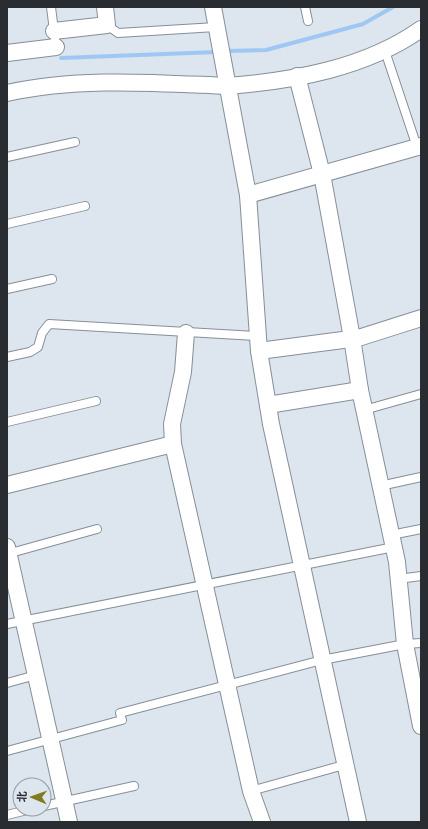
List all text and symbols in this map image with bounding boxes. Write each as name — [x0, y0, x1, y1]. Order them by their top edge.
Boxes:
north arrow — [12, 777, 52, 817]
text: 北 — [14, 791, 29, 802]

